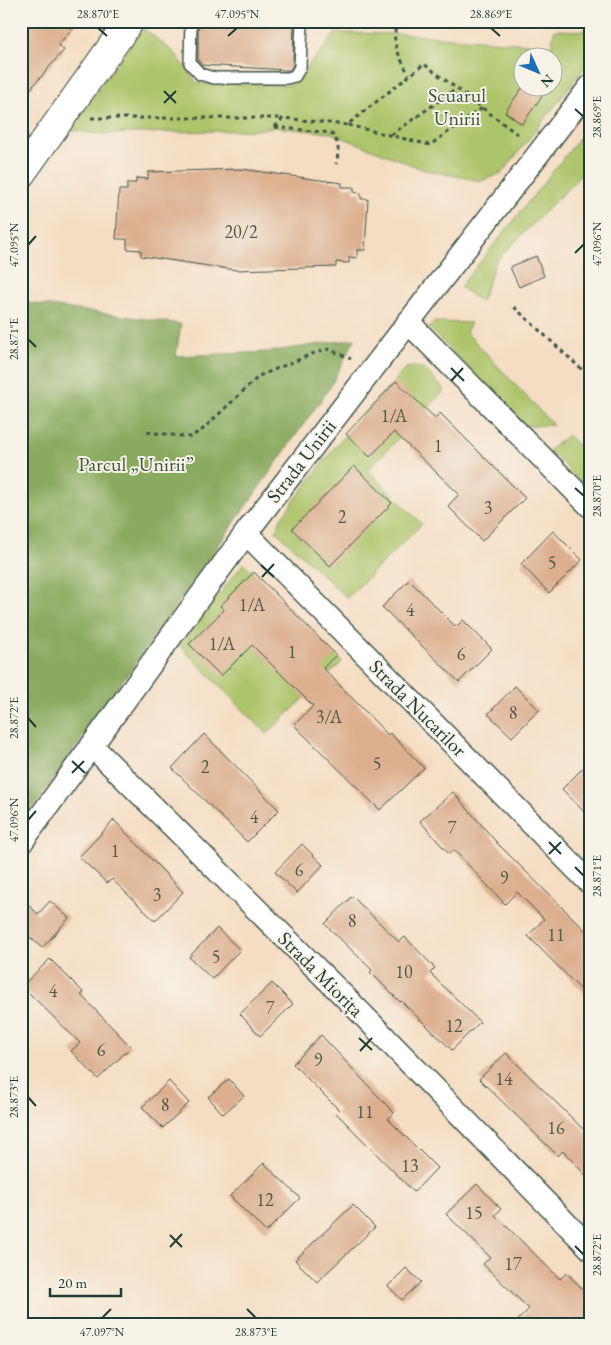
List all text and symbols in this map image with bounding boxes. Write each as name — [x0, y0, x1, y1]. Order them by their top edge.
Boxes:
text: 28.870°E — [77, 6, 119, 22]
text: 47.095°N — [215, 6, 260, 22]
text: 28.869°E — [470, 6, 512, 22]
north arrow — [514, 48, 564, 98]
text: N — [536, 71, 558, 92]
park label: Scuarul Unirii — [428, 82, 486, 131]
text: 28.869°E — [589, 96, 605, 138]
house number: 20/2 — [224, 220, 258, 243]
text: 47.096°N — [589, 221, 605, 266]
text: 47.095°N — [6, 222, 22, 267]
text: 28.871°E — [6, 318, 22, 360]
house number: 1/A — [381, 404, 408, 427]
street label: Strada Unirii — [260, 414, 342, 508]
house number: 1 — [434, 434, 442, 457]
park label: Parcul „Unirii” — [78, 451, 194, 477]
text: 28.870°E — [589, 475, 605, 517]
house number: 3 — [484, 496, 492, 519]
house number: 2 — [338, 505, 347, 528]
house number: 5 — [548, 551, 556, 574]
house number: 1/A — [239, 593, 266, 616]
house number: 4 — [406, 598, 415, 621]
house number: 1/A — [209, 632, 236, 655]
house number: 1 — [288, 640, 296, 663]
house number: 6 — [457, 642, 466, 665]
street label: Strada Nucarilor — [364, 654, 472, 762]
text: 28.872°E — [6, 697, 22, 739]
house number: 8 — [509, 701, 517, 724]
house number: 3/A — [316, 705, 343, 728]
house number: 5 — [373, 752, 381, 775]
house number: 2 — [201, 755, 210, 778]
text: 47.096°N — [6, 797, 22, 842]
house number: 4 — [250, 805, 259, 828]
house number: 7 — [448, 816, 457, 839]
house number: 1 — [111, 839, 119, 862]
text: 28.871°E — [589, 855, 605, 897]
house number: 6 — [295, 858, 304, 881]
house number: 9 — [500, 866, 509, 889]
house number: 3 — [153, 883, 161, 906]
house number: 8 — [348, 909, 356, 932]
house number: 11 — [547, 923, 565, 946]
street label: Strada Miorița — [273, 926, 369, 1022]
house number: 5 — [212, 945, 220, 968]
house number: 10 — [395, 960, 413, 983]
house number: 4 — [49, 979, 58, 1002]
house number: 7 — [266, 996, 275, 1019]
house number: 12 — [445, 1014, 463, 1037]
house number: 6 — [97, 1038, 106, 1061]
house number: 9 — [314, 1048, 323, 1071]
house number: 14 — [495, 1067, 513, 1090]
text: 28.873°E — [6, 1076, 22, 1118]
house number: 8 — [161, 1093, 169, 1116]
house number: 11 — [356, 1100, 374, 1123]
house number: 16 — [547, 1116, 565, 1139]
house number: 13 — [401, 1154, 419, 1177]
house number: 12 — [256, 1188, 274, 1211]
house number: 15 — [465, 1201, 483, 1224]
text: 28.872°E — [589, 1234, 605, 1276]
house number: 17 — [504, 1252, 522, 1275]
scale bar — [50, 1265, 121, 1297]
text: 20 m — [58, 1273, 87, 1292]
text: 47.097°N — [80, 1324, 125, 1340]
text: 28.873°E — [235, 1324, 277, 1340]

